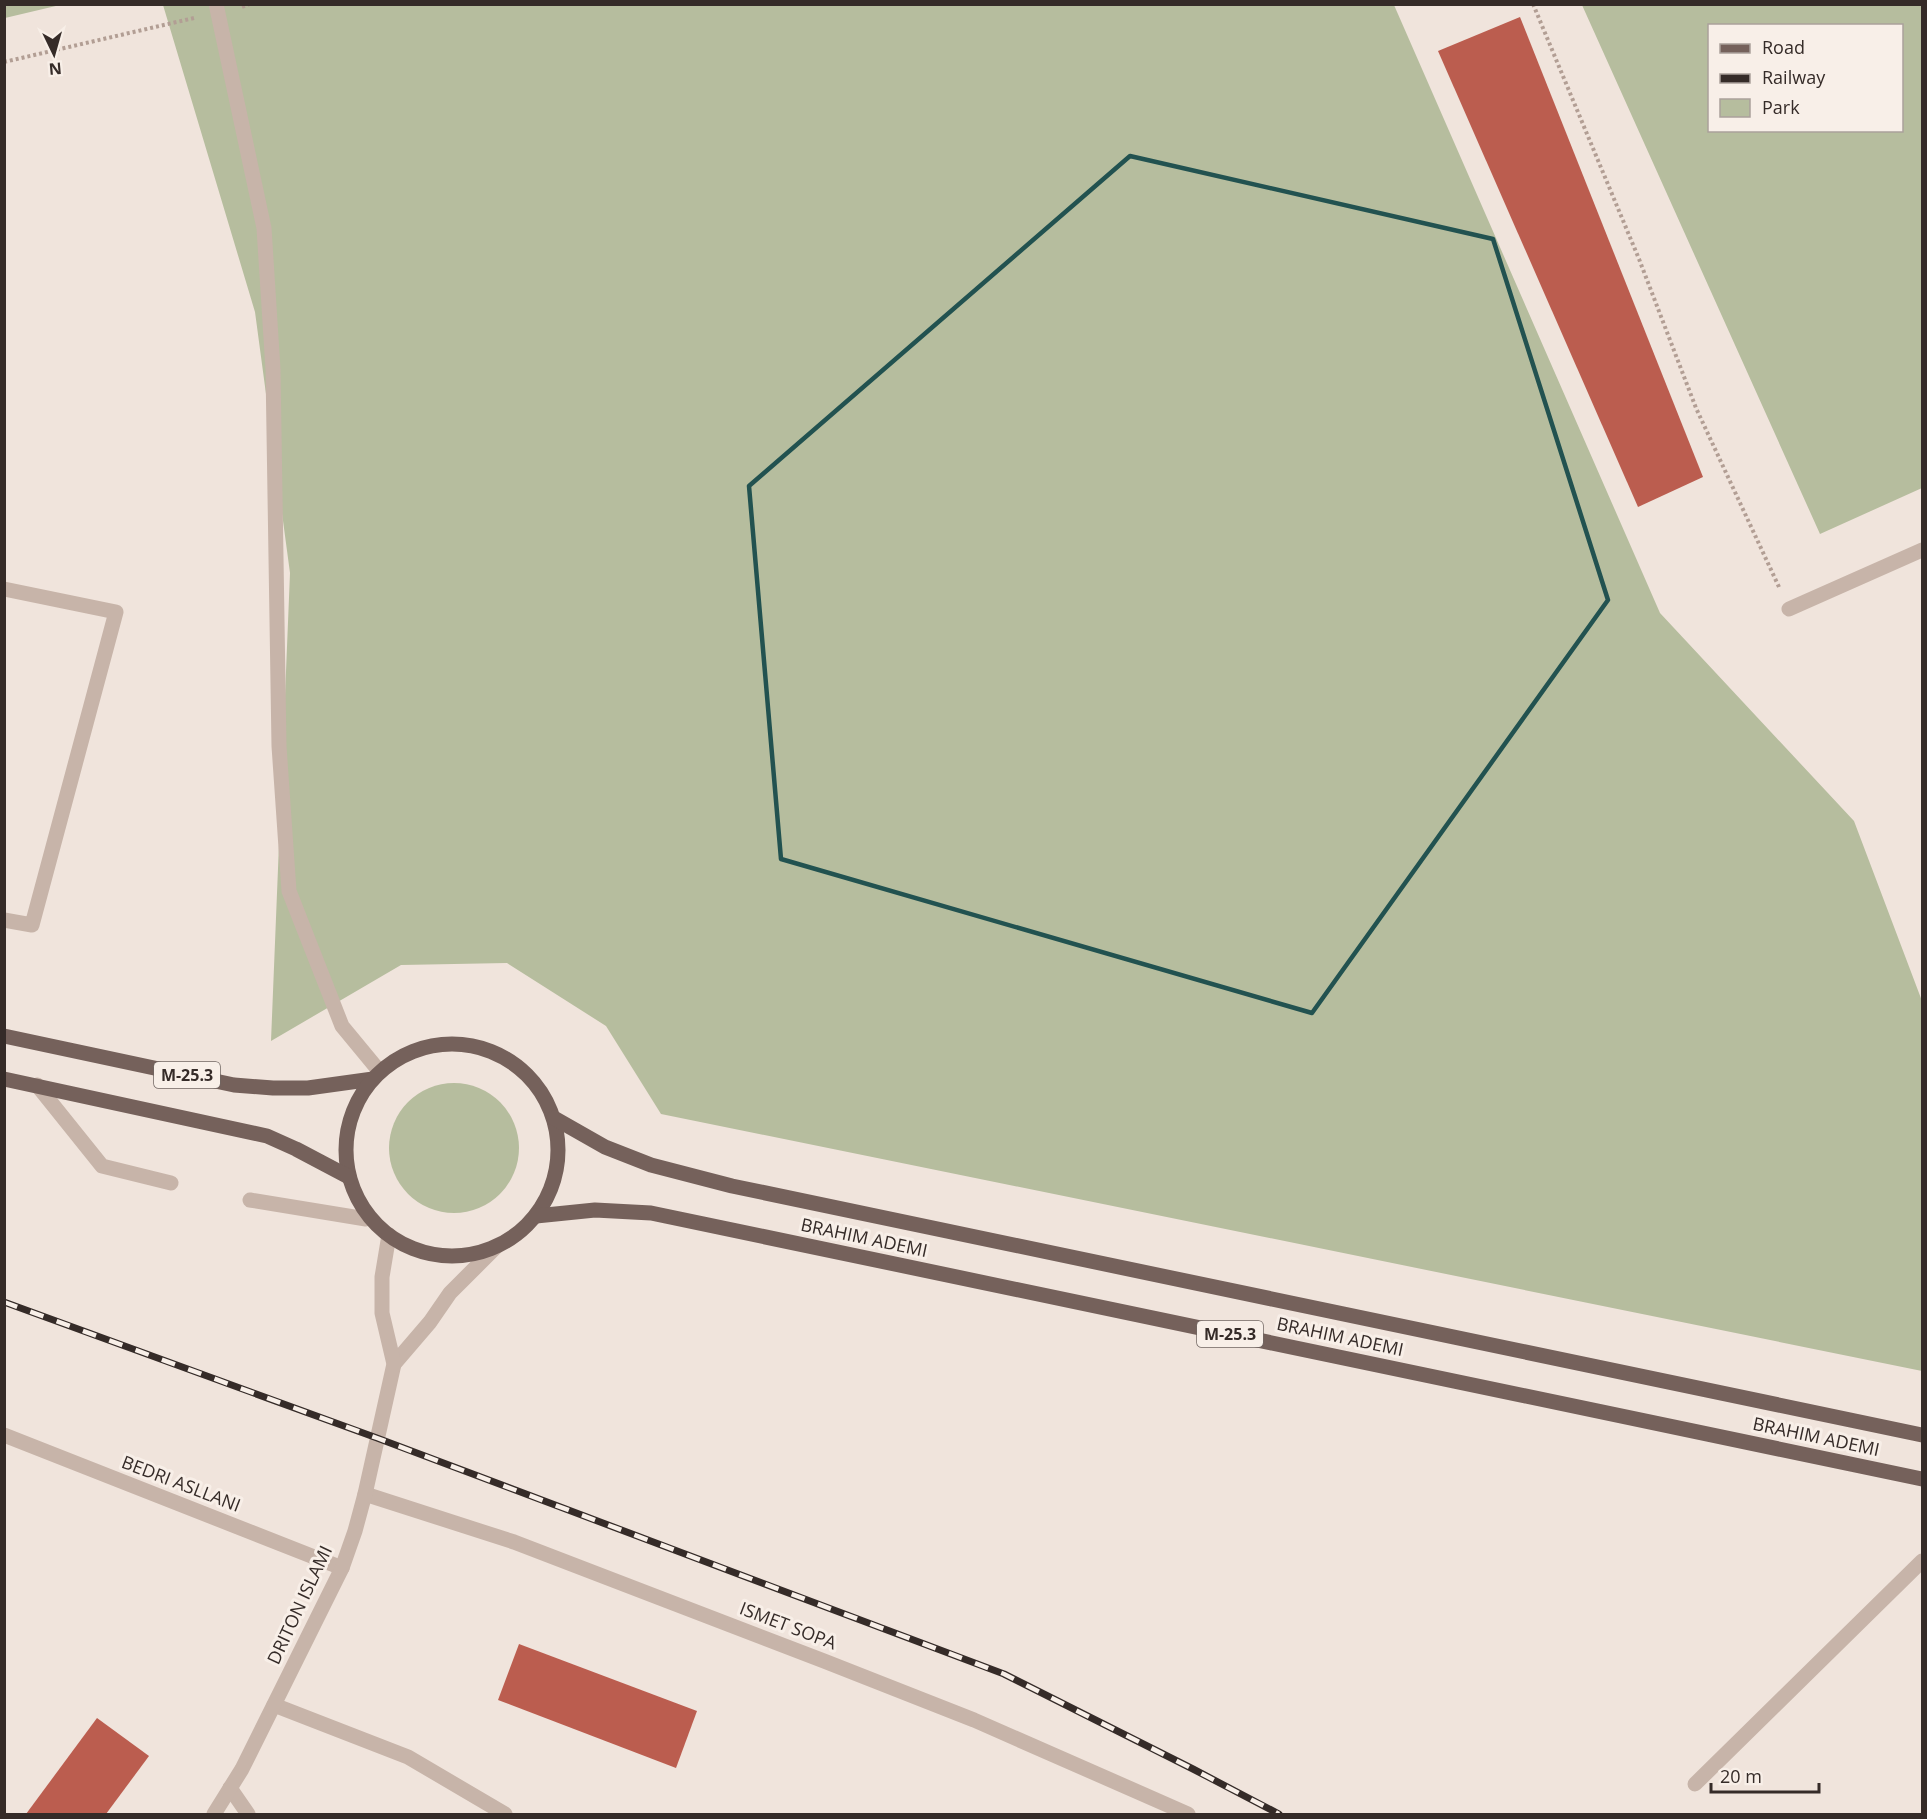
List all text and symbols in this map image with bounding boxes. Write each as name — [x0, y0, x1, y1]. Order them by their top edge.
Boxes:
north arrow — [24, 24, 84, 84]
legend — [1708, 24, 1903, 132]
text: Road — [1762, 35, 1805, 59]
text: N — [48, 57, 63, 80]
text: Railway — [1762, 65, 1826, 89]
text: Park — [1762, 95, 1800, 119]
road number: M-25.3 — [154, 1062, 220, 1088]
street label: BRAHIM ADEMI — [799, 1212, 930, 1262]
street label: BRAHIM ADEMI — [1275, 1311, 1406, 1361]
road number: M-25.3 — [1197, 1321, 1263, 1347]
street label: BRAHIM ADEMI — [1751, 1411, 1882, 1461]
street label: BEDRI ASLLANI — [118, 1449, 244, 1517]
street label: DRITON ISLAMI — [261, 1541, 337, 1668]
street label: ISMET SOPA — [737, 1596, 841, 1655]
scale bar — [1711, 1756, 1819, 1794]
text: 20 m — [1720, 1764, 1762, 1788]

